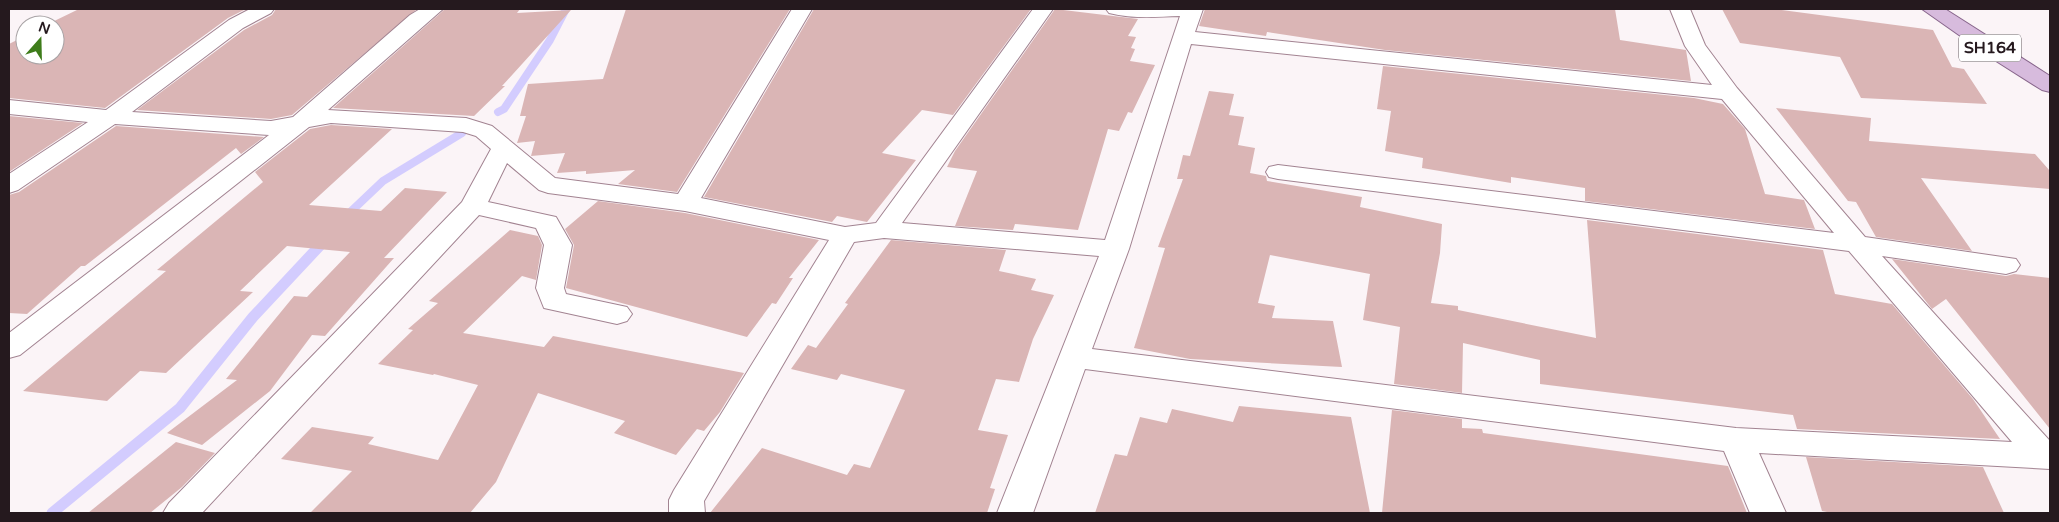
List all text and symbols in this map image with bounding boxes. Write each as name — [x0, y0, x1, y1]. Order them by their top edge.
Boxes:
north arrow — [15, 15, 65, 65]
text: N — [36, 18, 52, 38]
road number: SH164 — [1959, 34, 2021, 62]

